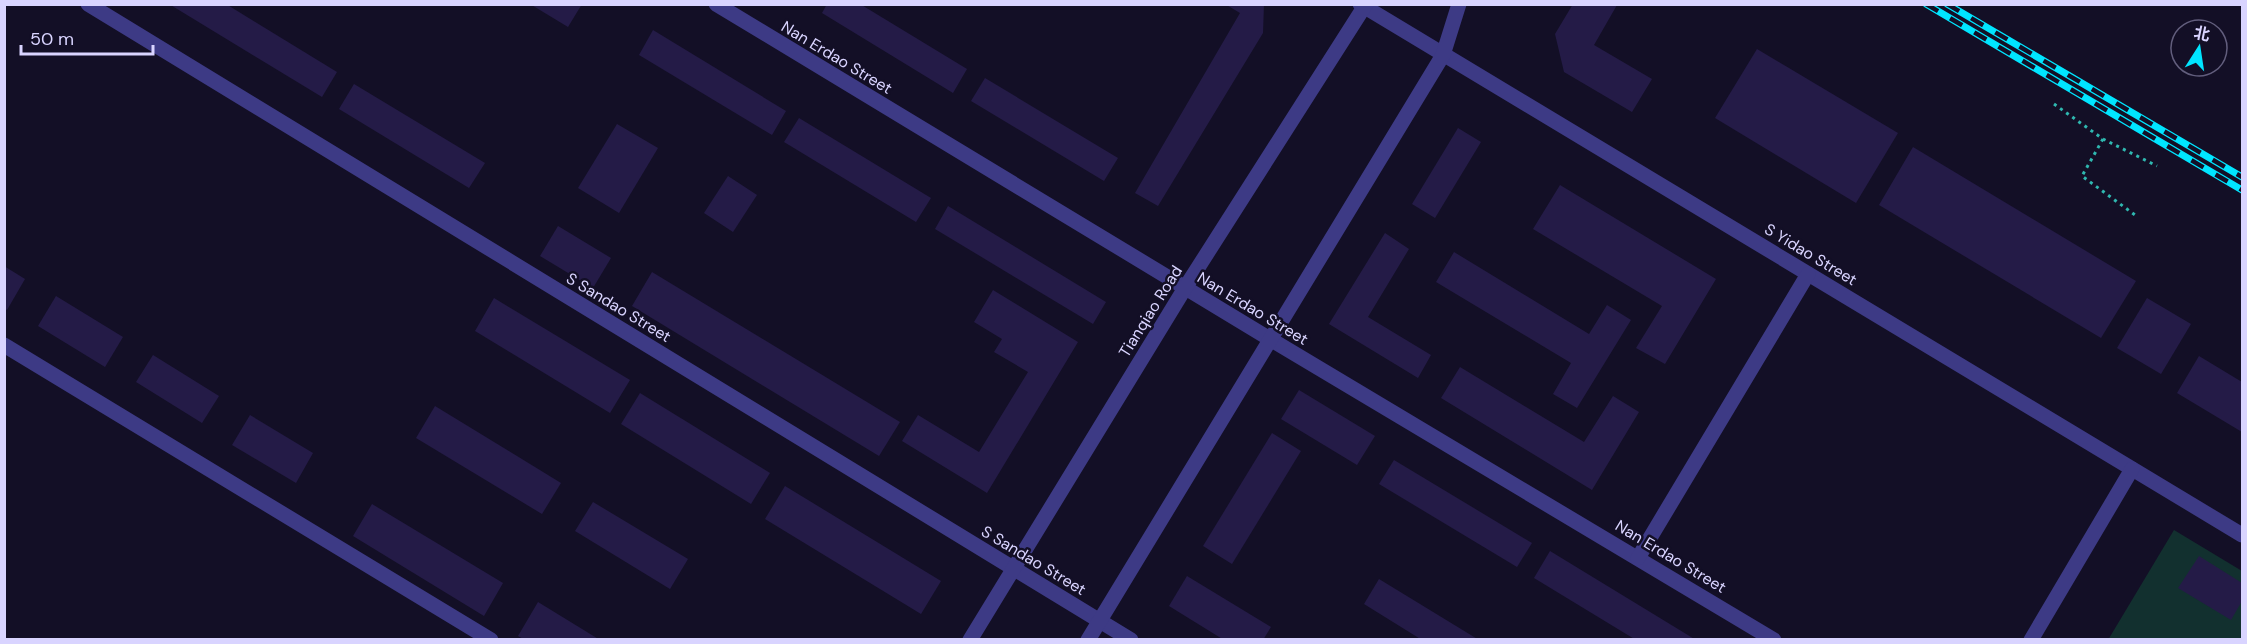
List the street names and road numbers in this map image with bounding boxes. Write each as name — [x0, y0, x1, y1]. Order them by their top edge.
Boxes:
street label: Nan Erdao Street — [777, 16, 896, 99]
street label: S Yidao Street — [1761, 219, 1861, 290]
street label: Tianqiao Road — [1114, 261, 1187, 361]
street label: Nan Erdao Street — [1193, 267, 1312, 350]
street label: S Sandao Street — [563, 268, 675, 347]
street label: Nan Erdao Street — [1611, 515, 1730, 598]
street label: S Sandao Street — [978, 521, 1090, 600]

